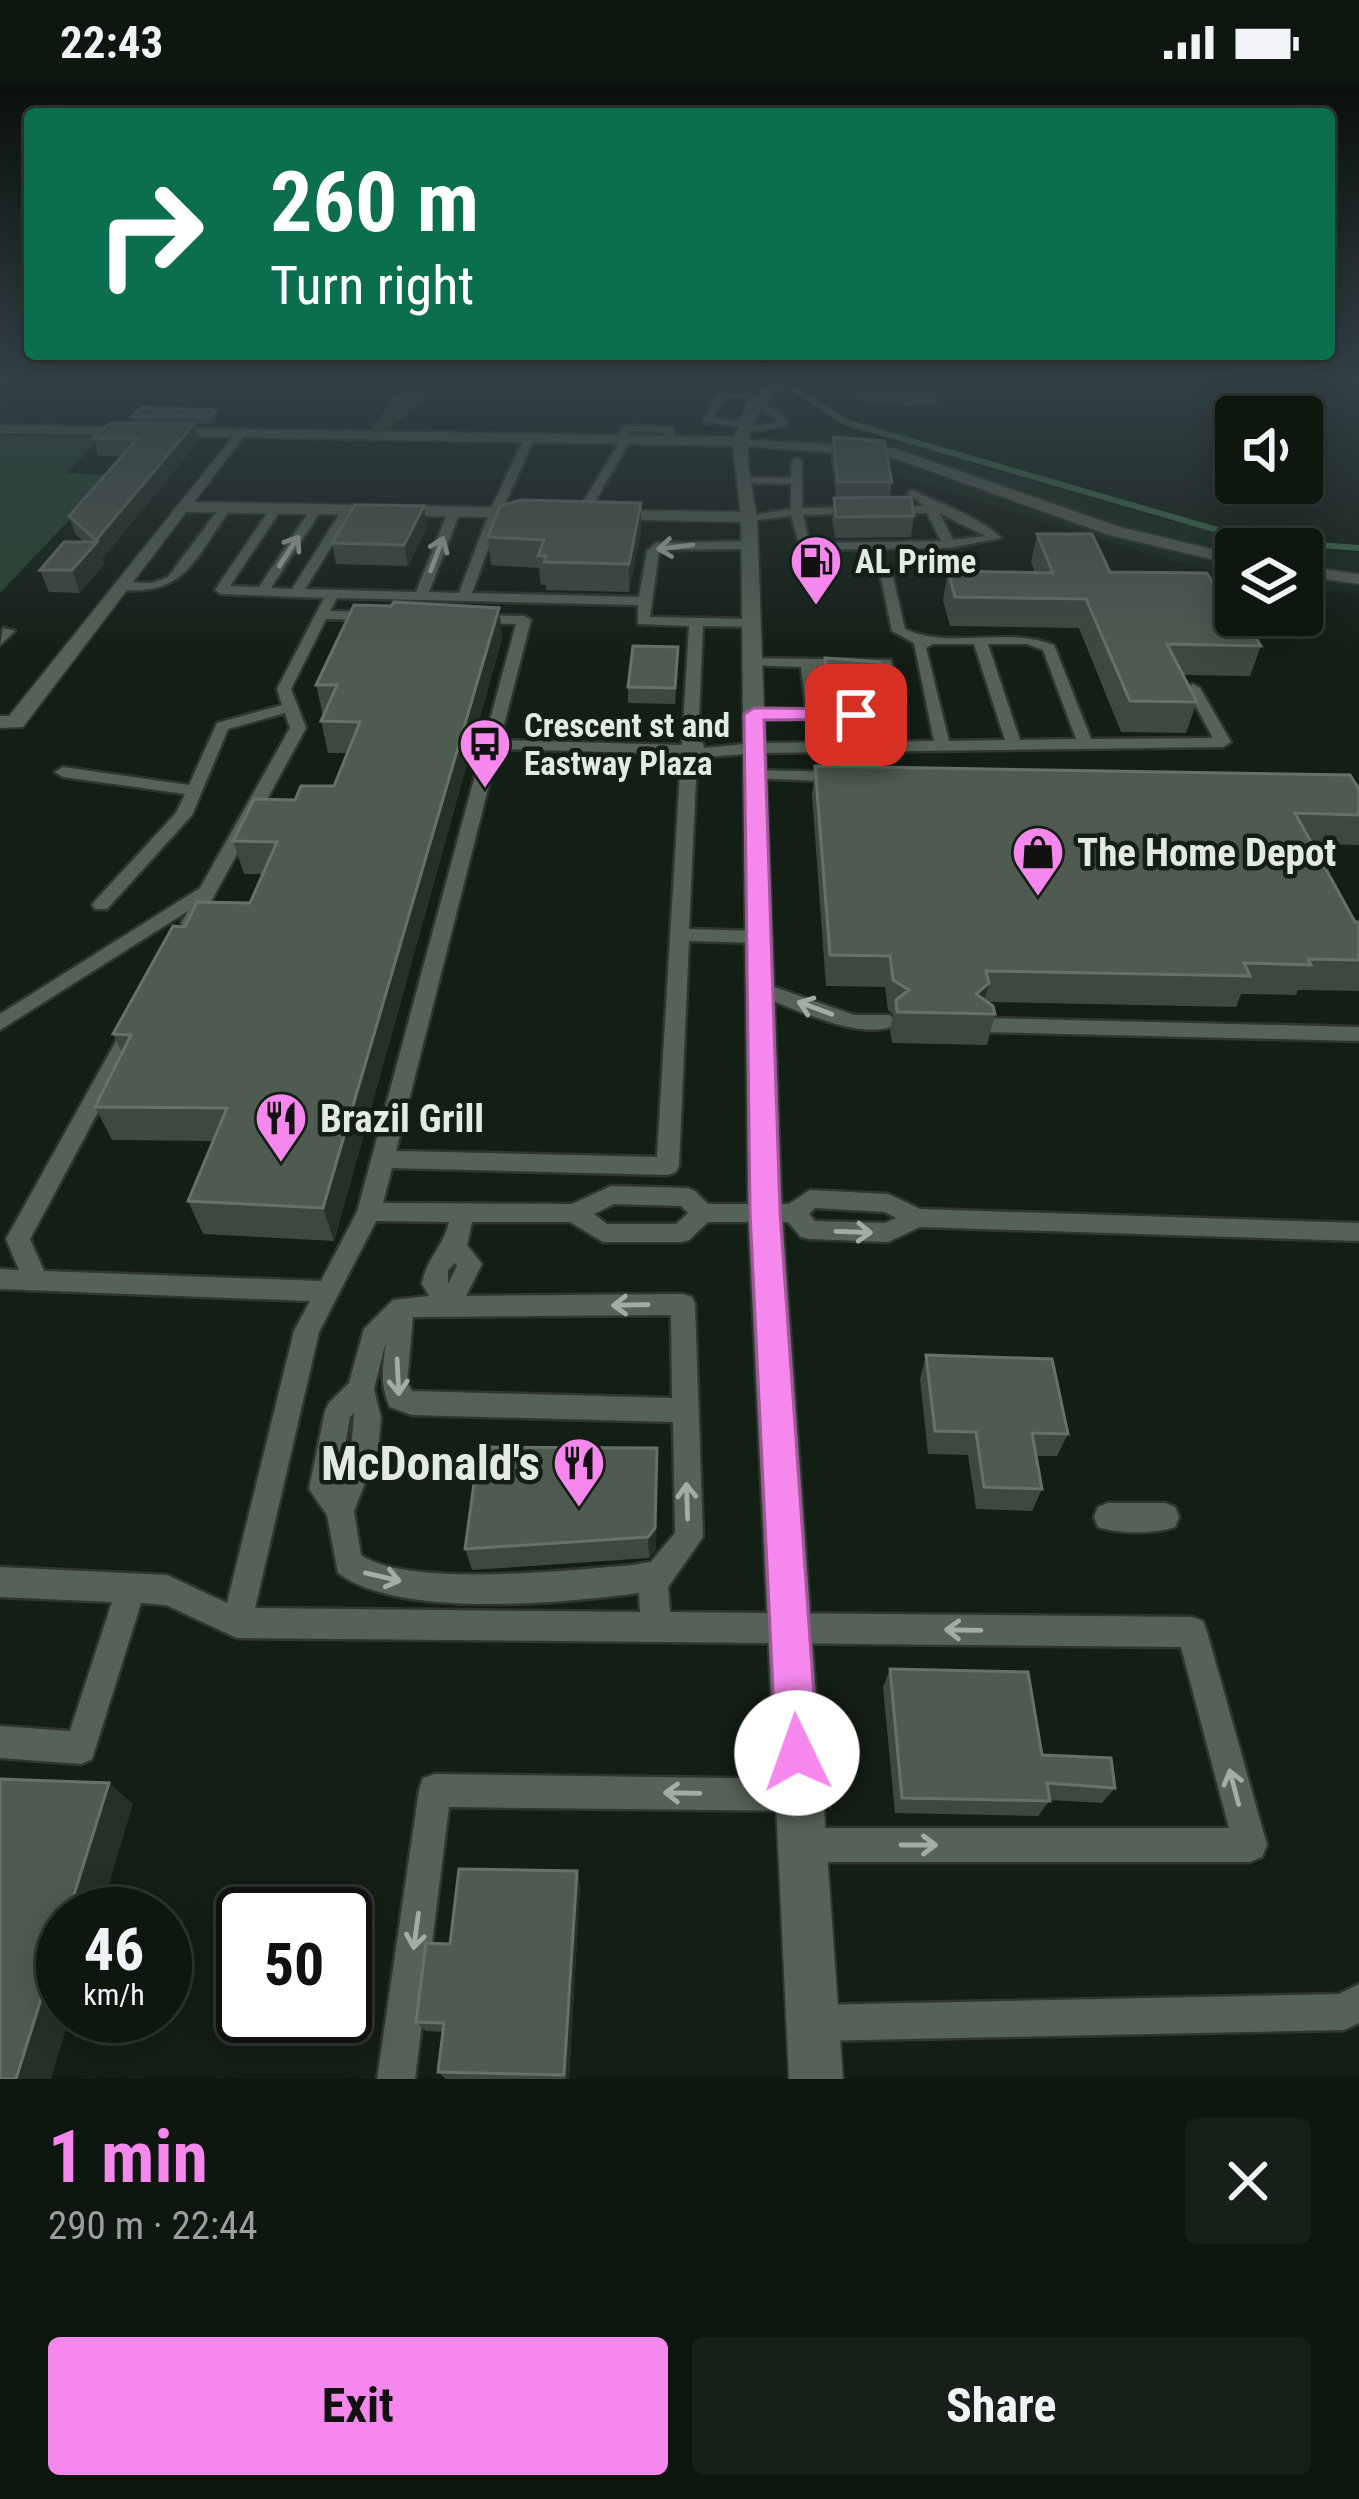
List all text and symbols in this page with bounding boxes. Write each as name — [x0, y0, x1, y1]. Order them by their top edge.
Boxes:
text: 22:43 — [60, 16, 163, 69]
text: 260 m — [270, 153, 479, 252]
icon: right — [72, 156, 228, 312]
text: Turn right — [270, 254, 474, 317]
map controls — [1215, 396, 1323, 636]
button: sound — [1215, 396, 1323, 504]
button: layers — [1215, 528, 1323, 636]
fuel station icon: AL Prime — [788, 533, 844, 607]
one-way arrow — [276, 534, 301, 568]
one-way arrow — [428, 536, 449, 573]
one-way arrow — [657, 536, 696, 558]
place label: AL Prime — [855, 542, 976, 581]
pin — [805, 664, 907, 766]
icon: arrive — [823, 682, 889, 748]
place label: Crescent st and Eastway Plaza — [524, 706, 730, 783]
bus stop icon: Crescent st and Eastway Plaza — [457, 716, 513, 790]
shop icon: The Home Depot — [1010, 824, 1066, 898]
place label: The Home Depot — [1077, 830, 1336, 876]
one-way arrow — [798, 996, 835, 1017]
restaurant icon: Brazil Grill — [253, 1090, 309, 1164]
place label: Brazil Grill — [320, 1096, 484, 1142]
one-way arrow — [834, 1220, 873, 1243]
one-way arrow — [611, 1293, 650, 1316]
one-way arrow — [387, 1357, 410, 1396]
place label: McDonald's — [321, 1435, 540, 1492]
restaurant icon: McDonald's — [551, 1435, 607, 1509]
one-way arrow — [676, 1482, 699, 1521]
one-way arrow — [363, 1567, 401, 1590]
one-way arrow — [944, 1618, 983, 1641]
position arrow — [734, 1690, 860, 1816]
one-way arrow — [1221, 1769, 1243, 1807]
one-way arrow — [663, 1782, 702, 1805]
one-way arrow — [899, 1834, 938, 1856]
speed limit sign: 50 — [216, 1887, 372, 2043]
one-way arrow — [404, 1911, 427, 1950]
text: 46 — [84, 1914, 144, 1985]
text: km/h — [83, 1977, 145, 2012]
text: 1 min — [48, 2115, 208, 2200]
button: close — [1185, 2118, 1311, 2244]
text: 290 m · 22:44 — [48, 2203, 258, 2249]
button: Exit — [48, 2337, 668, 2475]
button: Share — [692, 2337, 1311, 2475]

